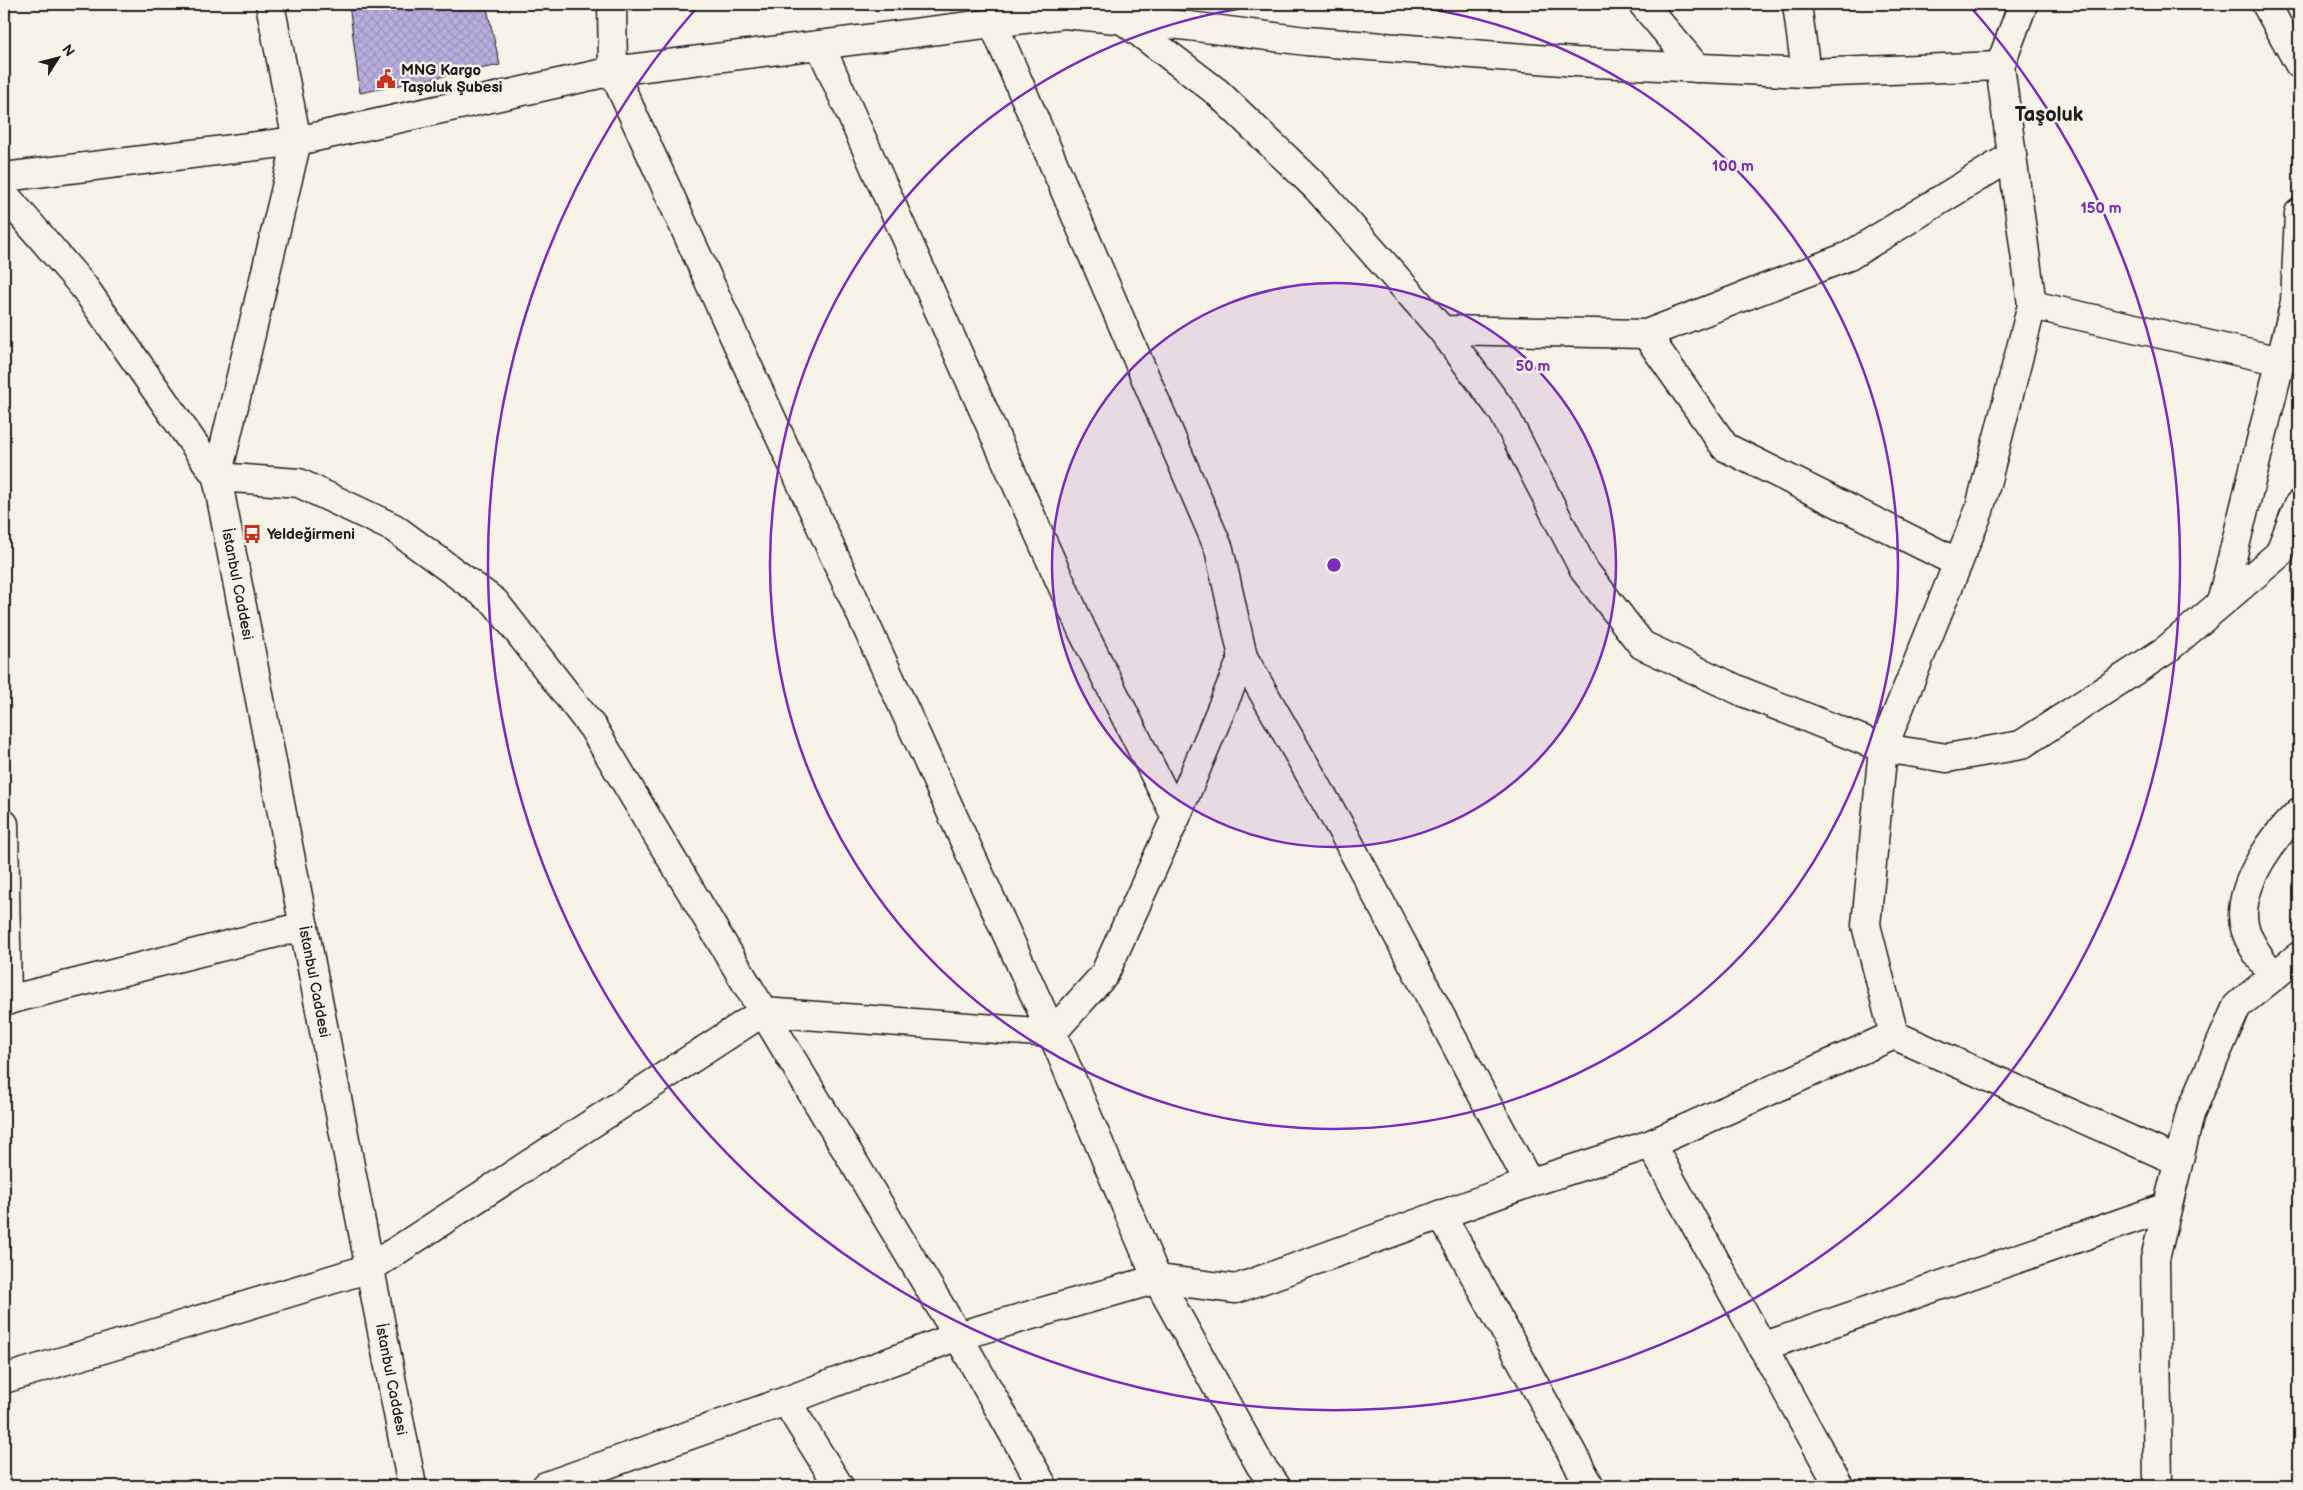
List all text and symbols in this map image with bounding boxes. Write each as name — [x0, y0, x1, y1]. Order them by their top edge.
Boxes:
north arrow — [32, 32, 82, 82]
text: N — [58, 41, 78, 60]
place label: MNG Kargo Taşoluk Şubesi — [401, 61, 503, 97]
public building icon: MNG Kargo Taşoluk Şubesi — [375, 68, 397, 90]
district label: Taşoluk — [2015, 103, 2084, 127]
text: 100 m — [1712, 157, 1754, 176]
text: 150 m — [2080, 199, 2122, 218]
text: 50 m — [1516, 357, 1551, 376]
bus stop icon: Yeldeğirmeni — [241, 523, 263, 545]
place label: Yeldeğirmeni — [267, 525, 355, 544]
street label: İstanbul Caddesi — [217, 527, 257, 642]
centre of rings — [1325, 556, 1343, 574]
street label: İstanbul Caddesi — [294, 924, 334, 1039]
street label: İstanbul Caddesi — [371, 1322, 411, 1437]

